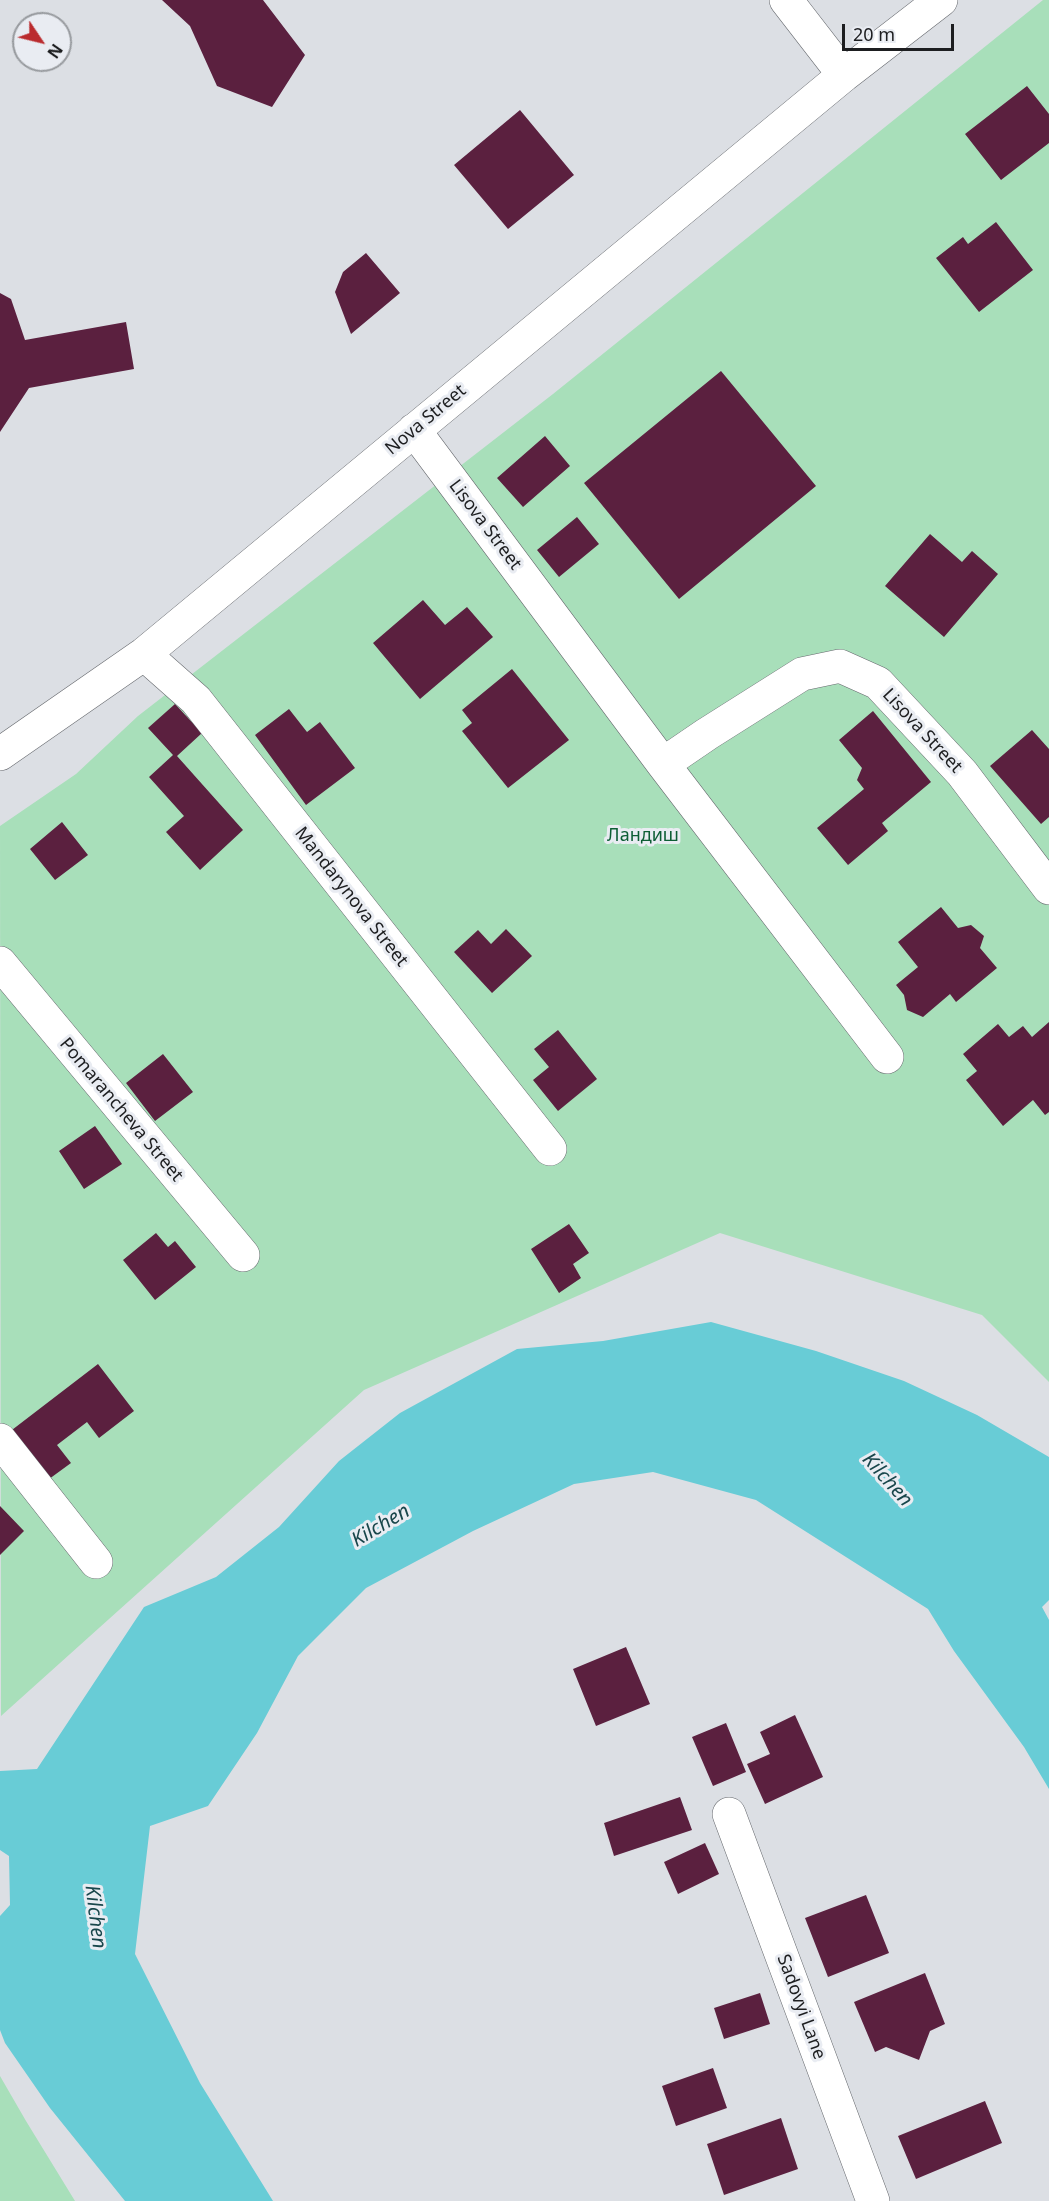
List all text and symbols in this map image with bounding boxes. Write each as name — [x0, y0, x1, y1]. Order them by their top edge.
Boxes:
north arrow — [12, 12, 72, 72]
scale bar — [845, 12, 958, 50]
text: 20 m — [853, 22, 895, 46]
text: N — [42, 40, 68, 63]
street label: Nova Street — [381, 380, 471, 460]
street label: Lisova Street — [444, 476, 526, 574]
street label: Lisova Street — [877, 684, 967, 778]
street label: Mandarynova Street — [290, 823, 412, 971]
park label: Ландиш — [607, 825, 679, 847]
street label: Pomarancheva Street — [55, 1034, 187, 1186]
water label: Kilchen — [857, 1448, 917, 1512]
water label: Kilchen — [347, 1499, 415, 1553]
water label: Kilchen — [79, 1884, 111, 1950]
street label: Sadovyi Lane — [772, 1952, 830, 2062]

